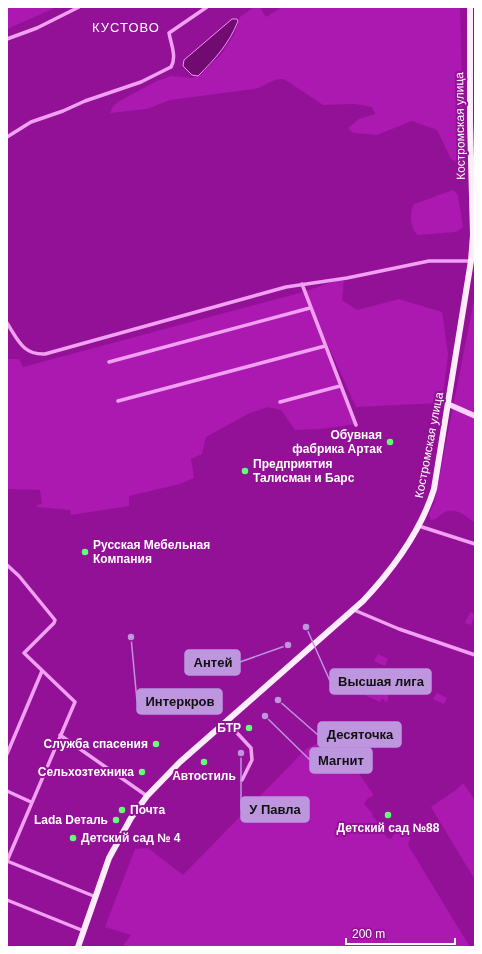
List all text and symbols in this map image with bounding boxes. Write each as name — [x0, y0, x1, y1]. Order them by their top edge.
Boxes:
district label: КУСТОВО — [92, 20, 160, 35]
street label: Костромская улица — [452, 72, 468, 180]
street label: Костромская улица — [412, 390, 446, 499]
place label: Обувная фабрика Артак — [292, 428, 383, 456]
marker: Обувная фабрика Артак — [385, 437, 395, 447]
place label: Предприятия Талисман и Барс — [253, 457, 355, 485]
marker: Предприятия Талисман и Барс — [240, 466, 250, 476]
place label: Русская Мебельная Компания — [93, 538, 210, 566]
marker: Русская Мебельная Компания — [80, 547, 90, 557]
callout: Антей — [185, 650, 240, 675]
text: Антей — [194, 655, 232, 670]
callout: Высшая лига — [330, 669, 431, 694]
text: Высшая лига — [338, 674, 425, 689]
callout: Интеркров — [137, 689, 222, 714]
text: Интеркров — [145, 694, 215, 709]
place label: БТР — [217, 721, 241, 735]
callout: Десяточка — [318, 722, 401, 747]
marker: БТР — [244, 723, 254, 733]
text: Десяточка — [327, 727, 394, 742]
place label: Служба спасения — [44, 737, 148, 751]
marker: Служба спасения — [151, 739, 161, 749]
callout: Магнит — [310, 748, 372, 773]
text: Магнит — [318, 753, 364, 768]
marker: Автостиль — [199, 757, 209, 767]
place label: Сельхозтехника — [38, 765, 134, 779]
marker: Сельхозтехника — [137, 767, 147, 777]
place label: Автостиль — [172, 769, 236, 783]
callout: У Павла — [241, 797, 309, 822]
text: У Павла — [249, 802, 302, 817]
place label: Почта — [130, 803, 166, 817]
marker: Почта — [117, 805, 127, 815]
marker: Детский сад №88 — [383, 810, 393, 820]
place label: Lada Dеталь — [34, 813, 108, 827]
marker: Lada Dеталь — [111, 815, 121, 825]
place label: Детский сад №88 — [337, 821, 440, 835]
place label: Детский сад № 4 — [81, 831, 181, 845]
marker: Детский сад № 4 — [68, 833, 78, 843]
scale bar — [346, 920, 455, 946]
text: 200 m — [352, 927, 385, 941]

